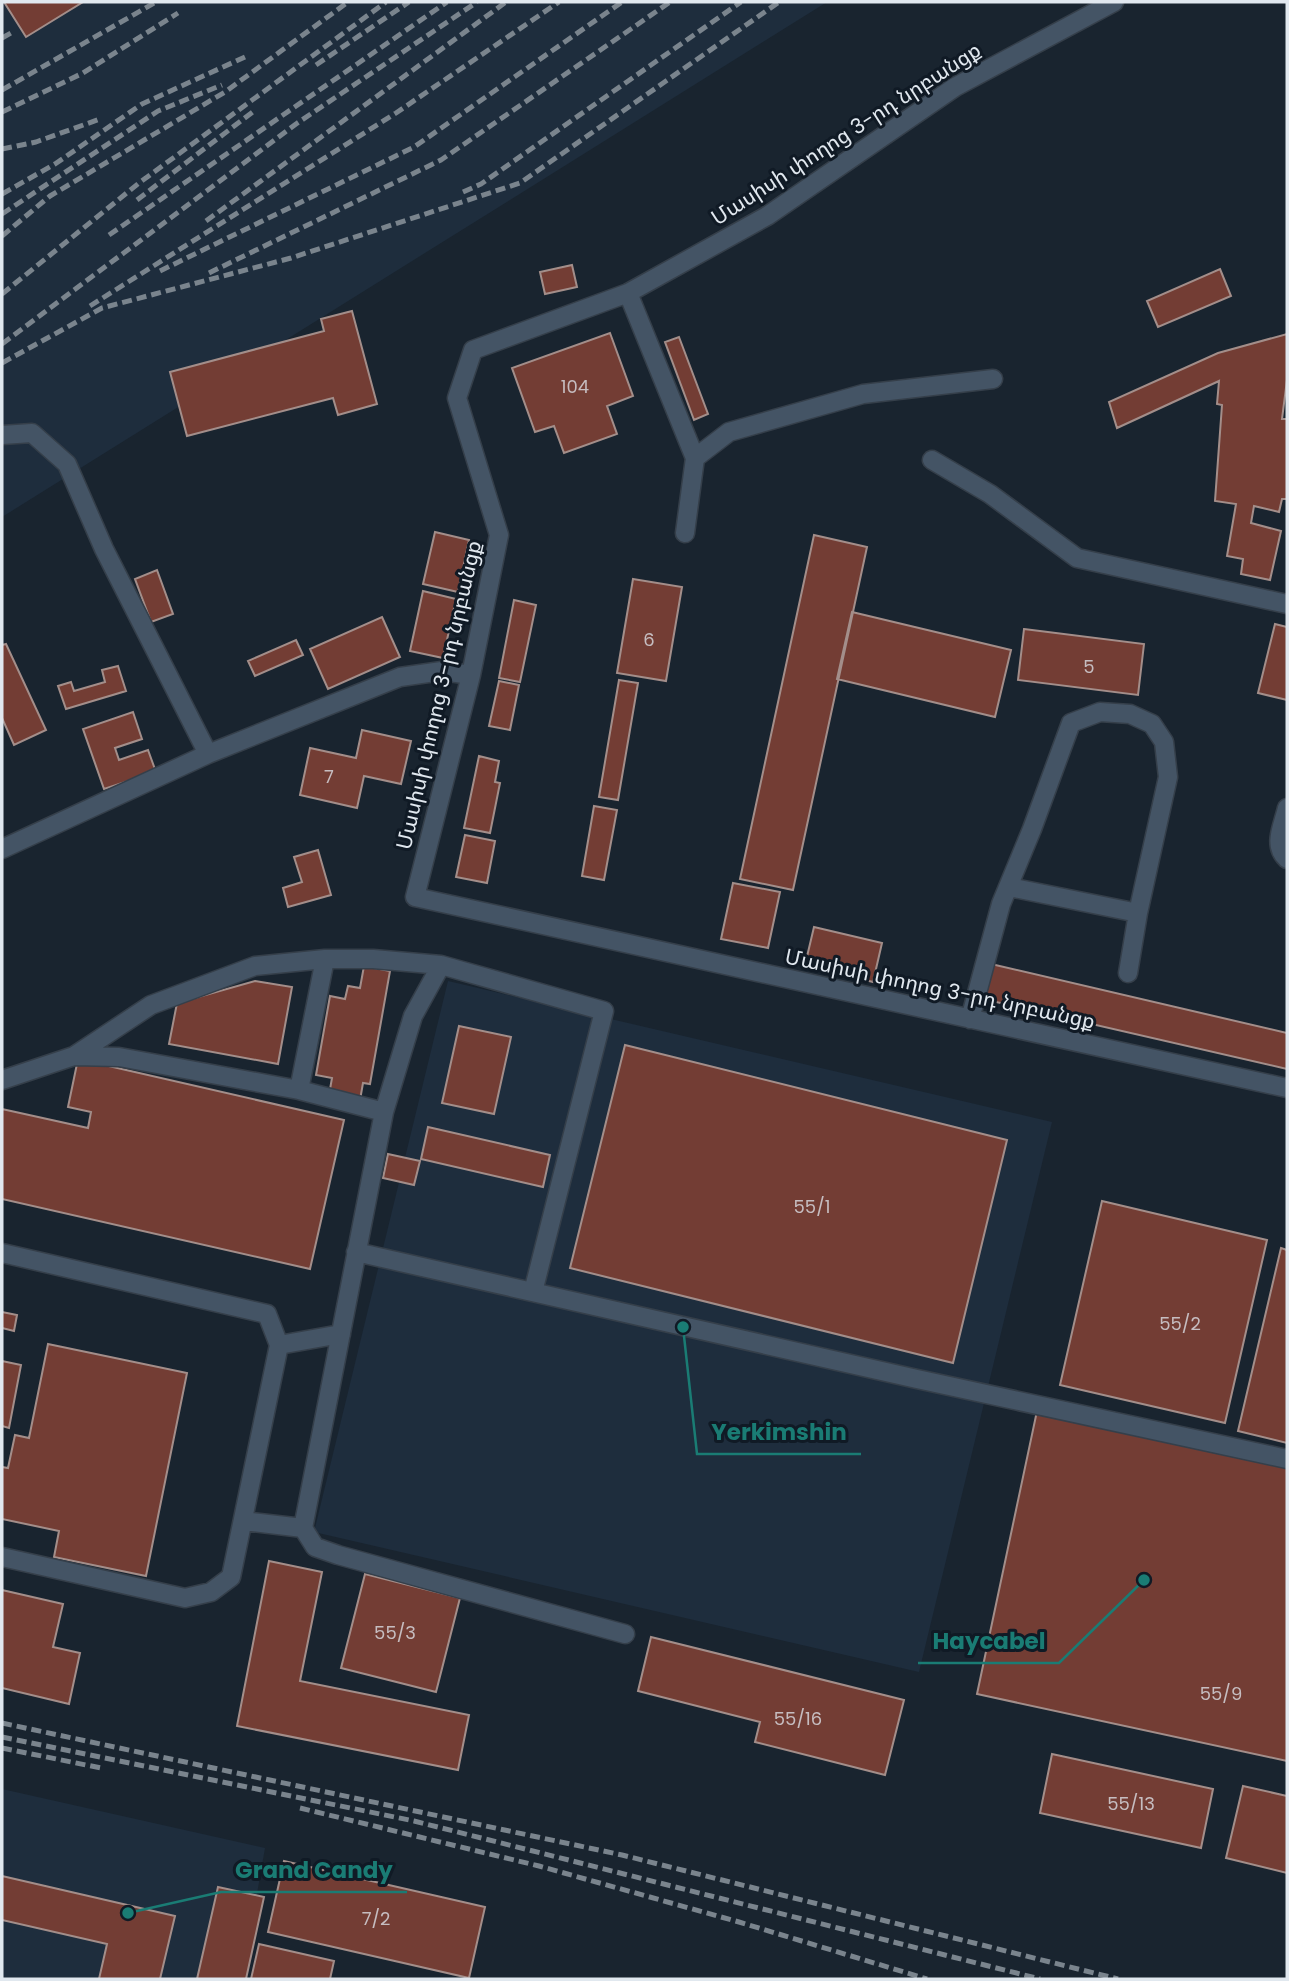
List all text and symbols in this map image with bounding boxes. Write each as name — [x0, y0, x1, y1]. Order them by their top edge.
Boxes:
street label: Մասիսի փողոց 3-րդ նրբանցք — [705, 35, 986, 232]
house number: 104 — [561, 374, 589, 399]
street label: Մասիսի փողոց 3-րդ նրբանցք — [389, 537, 488, 852]
house number: 6 — [643, 627, 655, 652]
house number: 5 — [1083, 654, 1095, 679]
house number: 7 — [324, 764, 334, 789]
street label: Մասիսի փողոց 3-րդ նրբանցք — [782, 941, 1098, 1036]
house number: 55/1 — [794, 1194, 830, 1219]
house number: 55/2 — [1159, 1311, 1201, 1336]
callout: Yerkimshin — [697, 1410, 861, 1454]
text: Yerkimshin — [711, 1416, 847, 1448]
callout: Haycabel — [918, 1619, 1059, 1663]
house number: 55/3 — [374, 1620, 416, 1645]
text: Haycabel — [932, 1625, 1046, 1657]
house number: 55/9 — [1200, 1681, 1242, 1706]
house number: 55/16 — [774, 1706, 822, 1731]
house number: 55/13 — [1107, 1791, 1155, 1816]
callout: Grand Candy — [221, 1848, 407, 1892]
text: Grand Candy — [235, 1854, 393, 1886]
house number: 7/2 — [362, 1906, 390, 1931]

